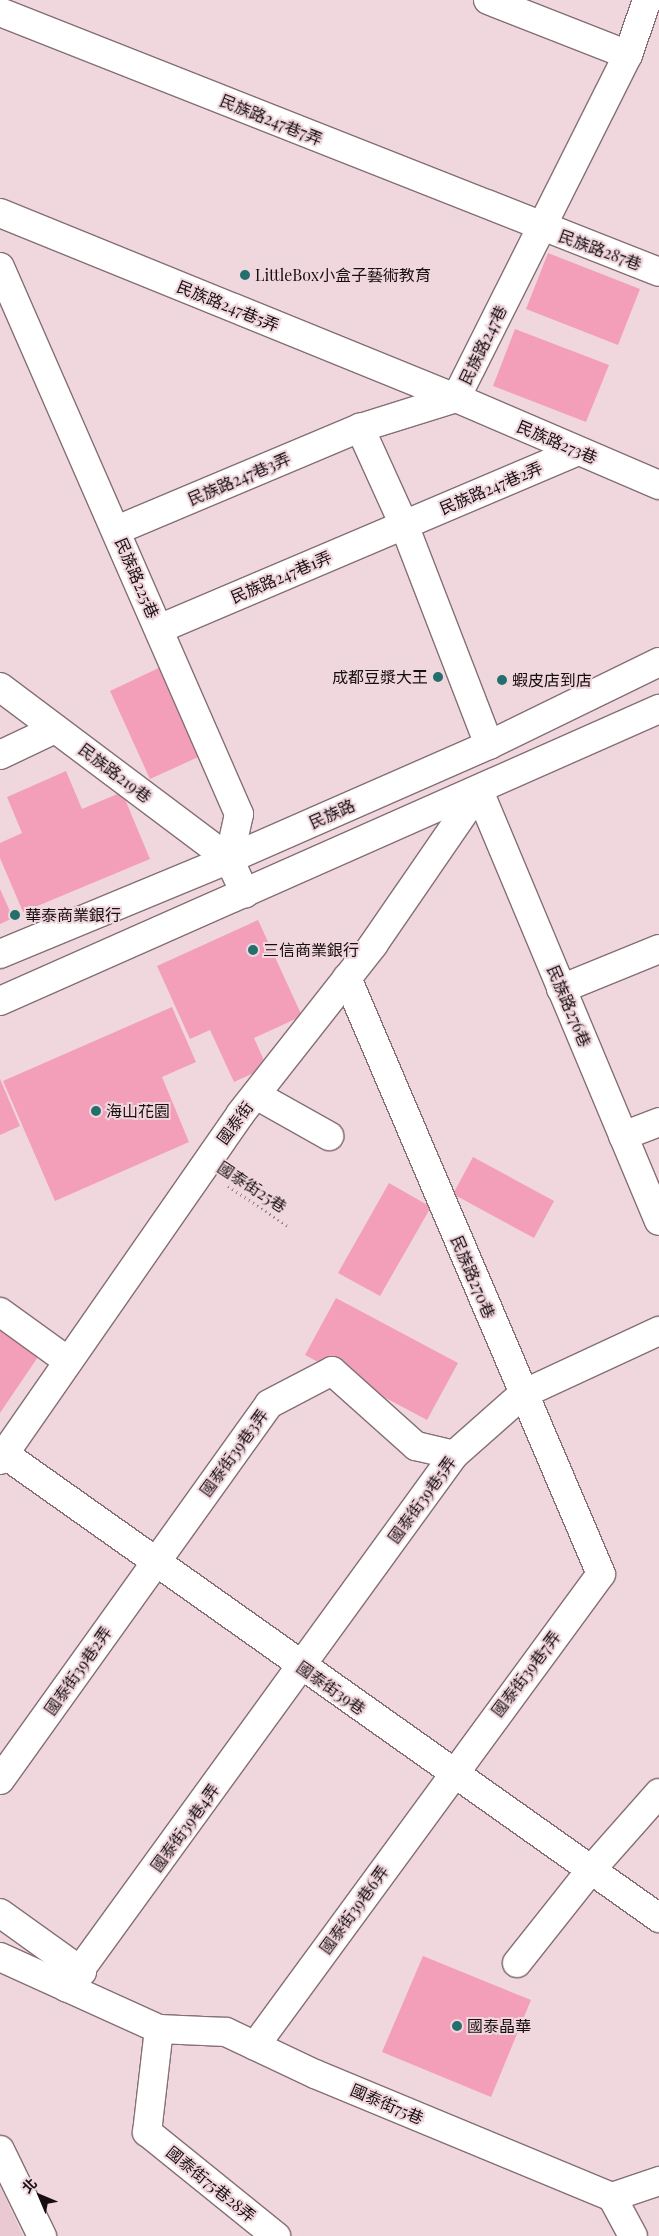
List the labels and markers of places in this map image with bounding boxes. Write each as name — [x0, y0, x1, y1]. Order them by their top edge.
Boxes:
place label: LittleBox小盒子藝術教育 — [255, 265, 431, 285]
marker: LittleBox小盒子藝術教育 — [239, 269, 251, 281]
place label: 成都豆漿大王 — [332, 667, 428, 687]
place label: 蝦皮店到店 — [512, 670, 592, 690]
marker: 成都豆漿大王 — [432, 671, 444, 683]
marker: 蝦皮店到店 — [496, 674, 508, 686]
place label: 華泰商業銀行 — [25, 905, 121, 925]
marker: 華泰商業銀行 — [9, 909, 21, 921]
place label: 三信商業銀行 — [263, 940, 359, 960]
marker: 三信商業銀行 — [247, 944, 259, 956]
place label: 海山花園 — [106, 1101, 170, 1121]
marker: 海山花園 — [90, 1105, 102, 1117]
place label: 國泰晶華 — [467, 2016, 531, 2036]
marker: 國泰晶華 — [451, 2020, 463, 2032]

